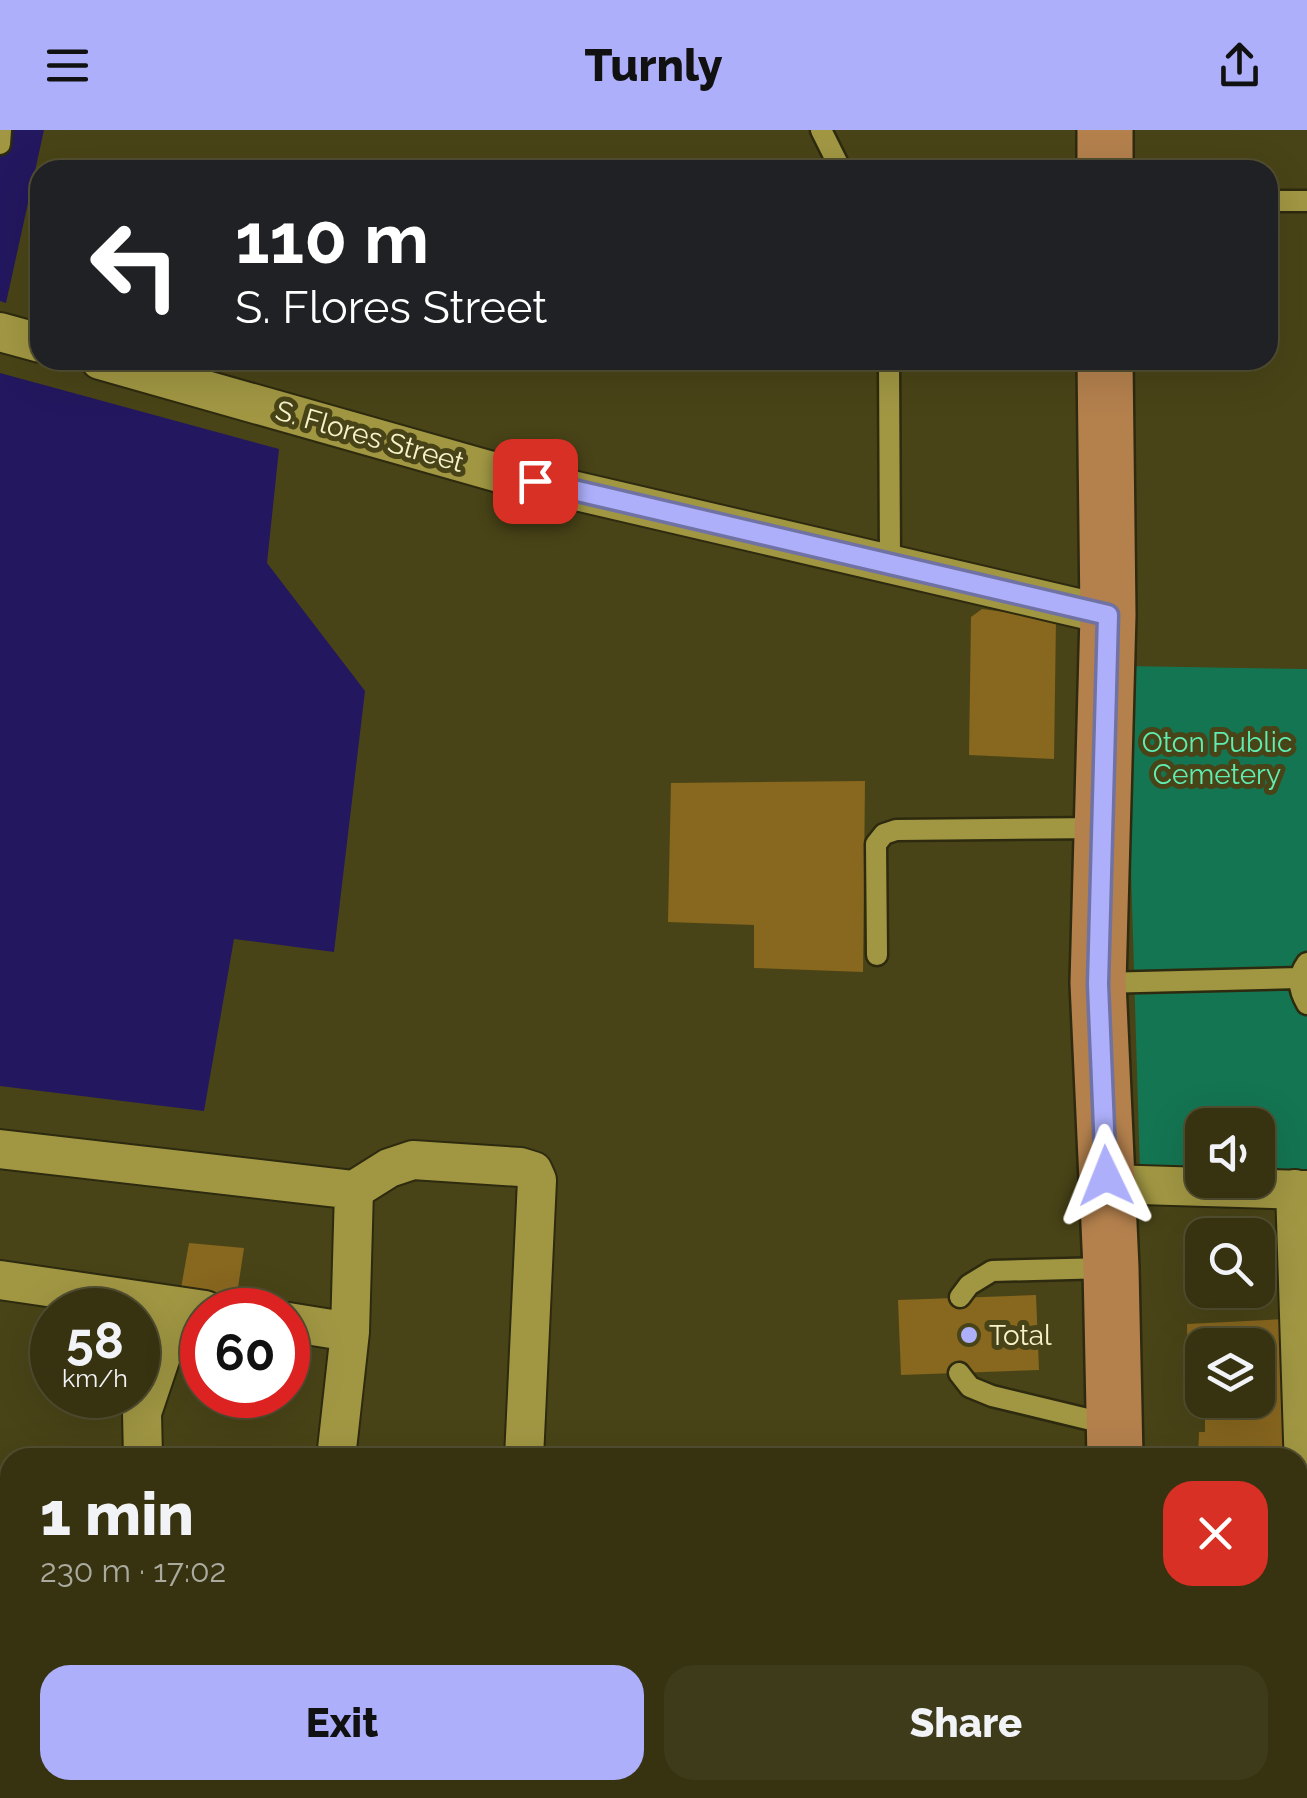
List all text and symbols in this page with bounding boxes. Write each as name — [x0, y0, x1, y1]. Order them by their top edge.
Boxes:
icon: menu — [40, 38, 95, 93]
icon: share — [1212, 38, 1267, 93]
text: Turnly — [584, 39, 723, 92]
text: 110 m — [235, 197, 429, 279]
icon: left — [70, 200, 200, 330]
text: S. Flores Street — [235, 281, 547, 334]
street label: S. Flores Street — [272, 394, 468, 479]
pin — [493, 439, 578, 524]
icon: arrive — [508, 454, 563, 509]
park label: Oton Public Cemetery — [1142, 726, 1292, 791]
map controls — [1185, 1108, 1275, 1418]
button: sound — [1185, 1108, 1275, 1198]
position arrow — [1054, 1124, 1158, 1228]
button: search — [1185, 1218, 1275, 1308]
speed limit sign: 60 — [180, 1288, 310, 1418]
text: 58 — [66, 1311, 124, 1370]
place label: Total — [989, 1319, 1052, 1352]
marker: Total — [958, 1324, 980, 1346]
button: layers — [1185, 1328, 1275, 1418]
text: km/h — [62, 1363, 128, 1393]
text: 1 min — [40, 1479, 194, 1549]
button: close — [1163, 1481, 1268, 1586]
text: 230 m · 17:02 — [40, 1552, 226, 1589]
button: Exit — [40, 1665, 644, 1780]
button: Share — [664, 1665, 1268, 1780]

